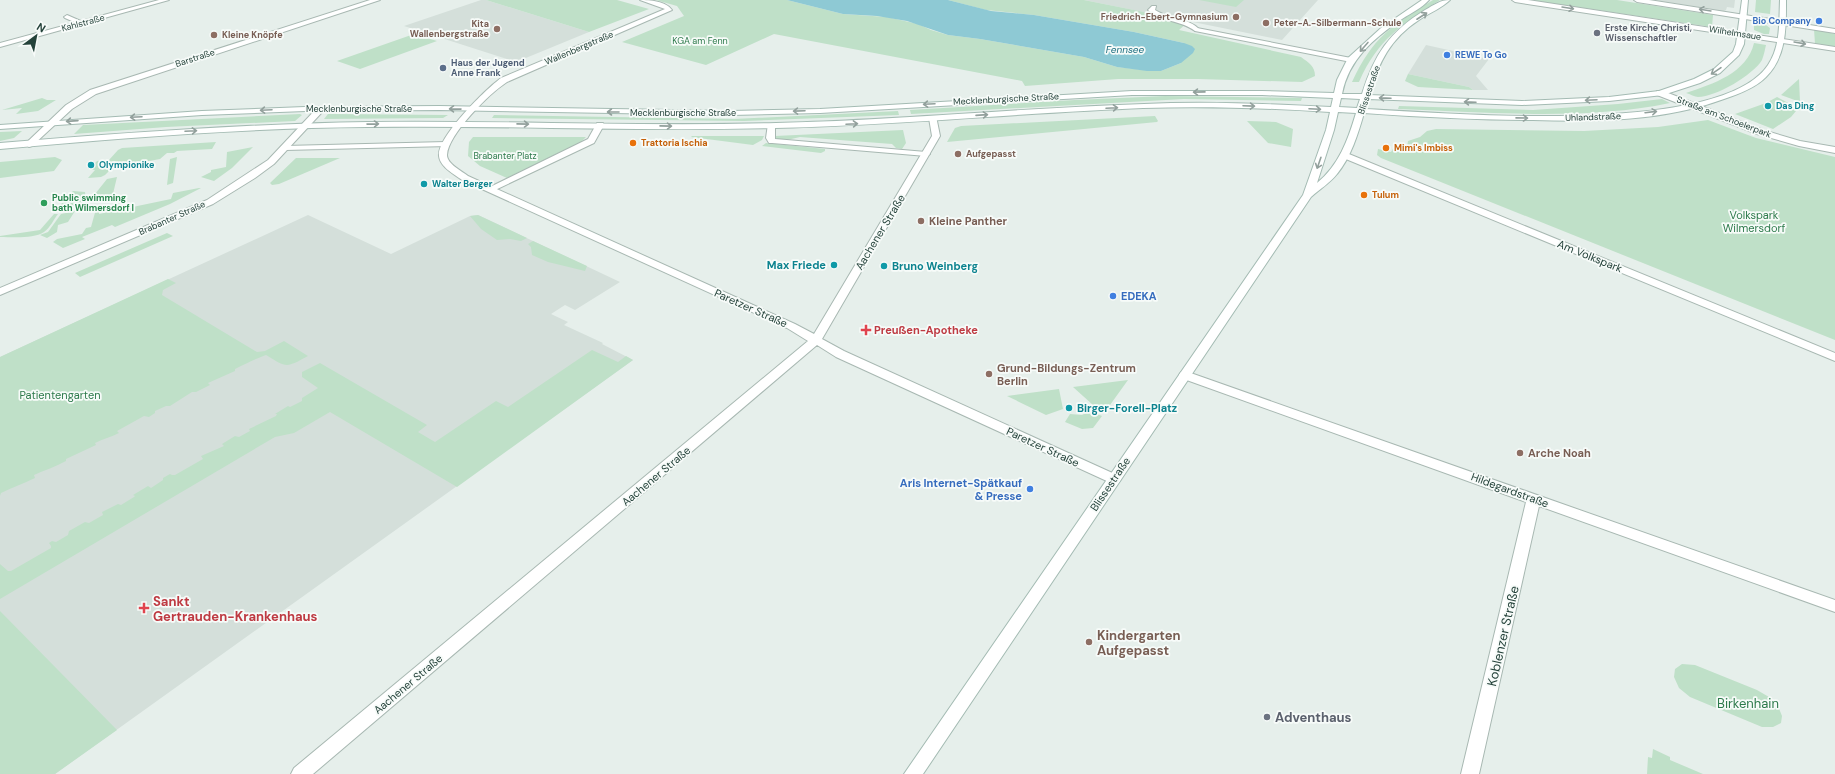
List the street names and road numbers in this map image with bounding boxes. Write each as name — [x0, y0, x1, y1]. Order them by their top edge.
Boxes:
street label: Kahlstraße — [60, 11, 106, 35]
street label: Wilhelmsaue — [1708, 23, 1762, 43]
street label: Wallenbergstraße — [543, 28, 615, 68]
street label: Barstraße — [174, 46, 216, 70]
street label: Blissestraße — [1355, 64, 1383, 116]
street label: Mecklenburgische Straße — [953, 90, 1059, 108]
street label: Straße am Schoelerpark — [1675, 93, 1773, 141]
street label: Mecklenburgische Straße — [306, 103, 412, 115]
street label: Mecklenburgische Straße — [630, 107, 736, 119]
street label: Uhlandstraße — [1565, 110, 1621, 124]
street label: Aachener Straße — [852, 192, 908, 272]
street label: Brabanter Straße — [137, 198, 207, 238]
street label: Am Volkspark — [1555, 237, 1625, 276]
street label: Paretzer Straße — [712, 286, 790, 330]
street label: Paretzer Straße — [1004, 424, 1082, 470]
street label: Aachener Straße — [619, 443, 693, 509]
street label: Blissestraße — [1087, 454, 1133, 514]
street label: Hildegardstraße — [1469, 469, 1551, 511]
street label: Koblenzer Straße — [1483, 584, 1523, 688]
street label: Aachener Straße — [371, 651, 445, 717]

